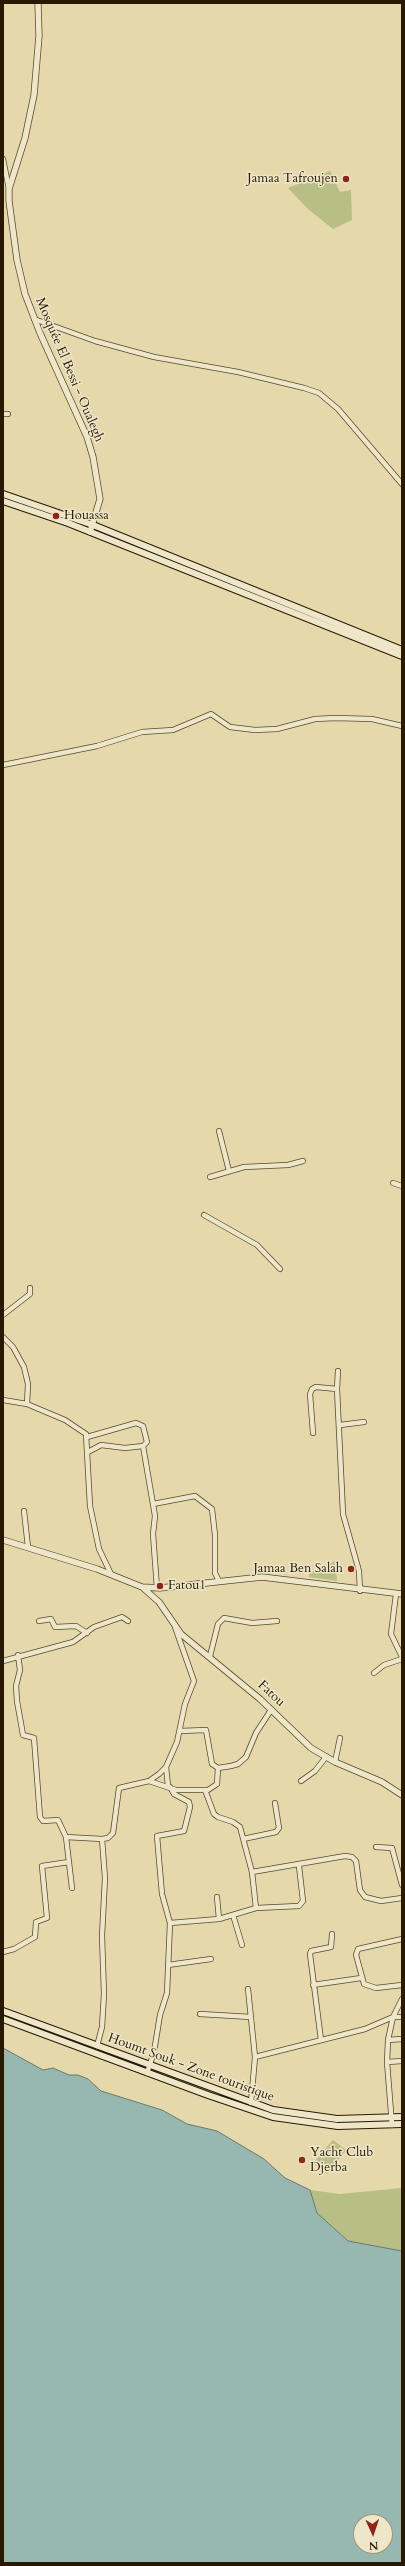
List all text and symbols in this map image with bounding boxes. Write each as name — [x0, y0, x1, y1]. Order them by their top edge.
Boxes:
place label: Jamaa Tafroujen — [247, 171, 338, 187]
marker: Jamaa Tafroujen — [341, 174, 351, 184]
street label: Mosquée El Bessi - Oualegh — [31, 295, 107, 445]
place label: Houassa — [64, 508, 109, 524]
marker: Houassa — [51, 511, 61, 521]
place label: Jamaa Ben Salah — [253, 1561, 343, 1577]
marker: Jamaa Ben Salah — [346, 1564, 356, 1574]
place label: Fatou1 — [168, 1578, 206, 1594]
marker: Fatou1 — [155, 1581, 165, 1591]
street label: Fatou — [254, 1678, 288, 1710]
street label: Houmt Souk - Zone touristique — [106, 2031, 276, 2105]
place label: Yacht Club Djerba — [310, 2145, 373, 2176]
marker: Yacht Club Djerba — [297, 2155, 307, 2165]
north arrow — [353, 2514, 393, 2554]
text: N — [368, 2538, 379, 2553]

